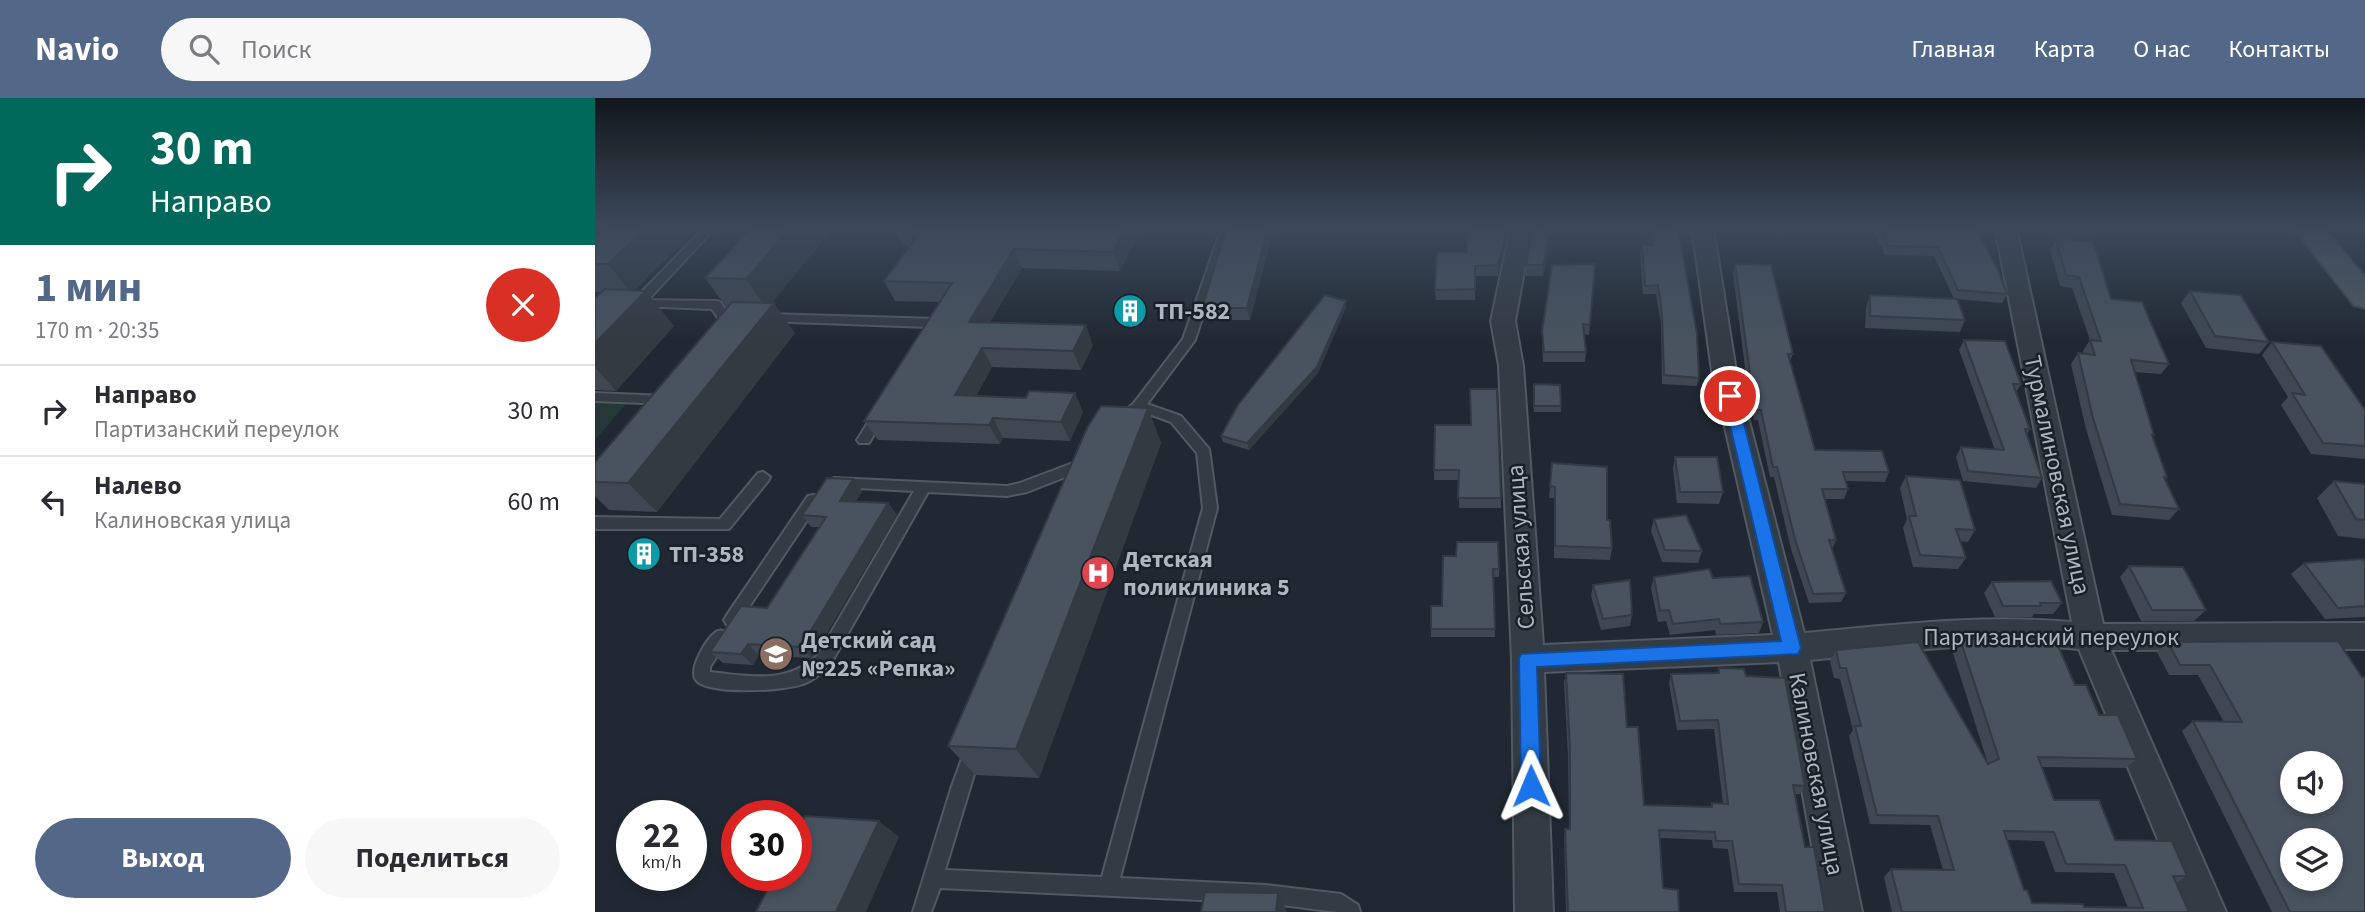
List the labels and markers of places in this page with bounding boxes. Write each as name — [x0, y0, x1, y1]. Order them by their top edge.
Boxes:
building icon: ТП-582 — [1111, 292, 1149, 330]
place label: ТП-582 — [1155, 294, 1230, 329]
pin — [1700, 366, 1760, 426]
building icon: ТП-358 — [625, 535, 663, 573]
place label: ТП-358 — [669, 537, 744, 572]
place label: Детская поликлиника 5 — [1123, 542, 1290, 605]
hospital icon: Детская поликлиника 5 — [1079, 554, 1117, 592]
place label: Детский сад №225 «Репка» — [801, 623, 956, 686]
school or university icon: Детский сад №225 «Репка» — [757, 635, 795, 673]

